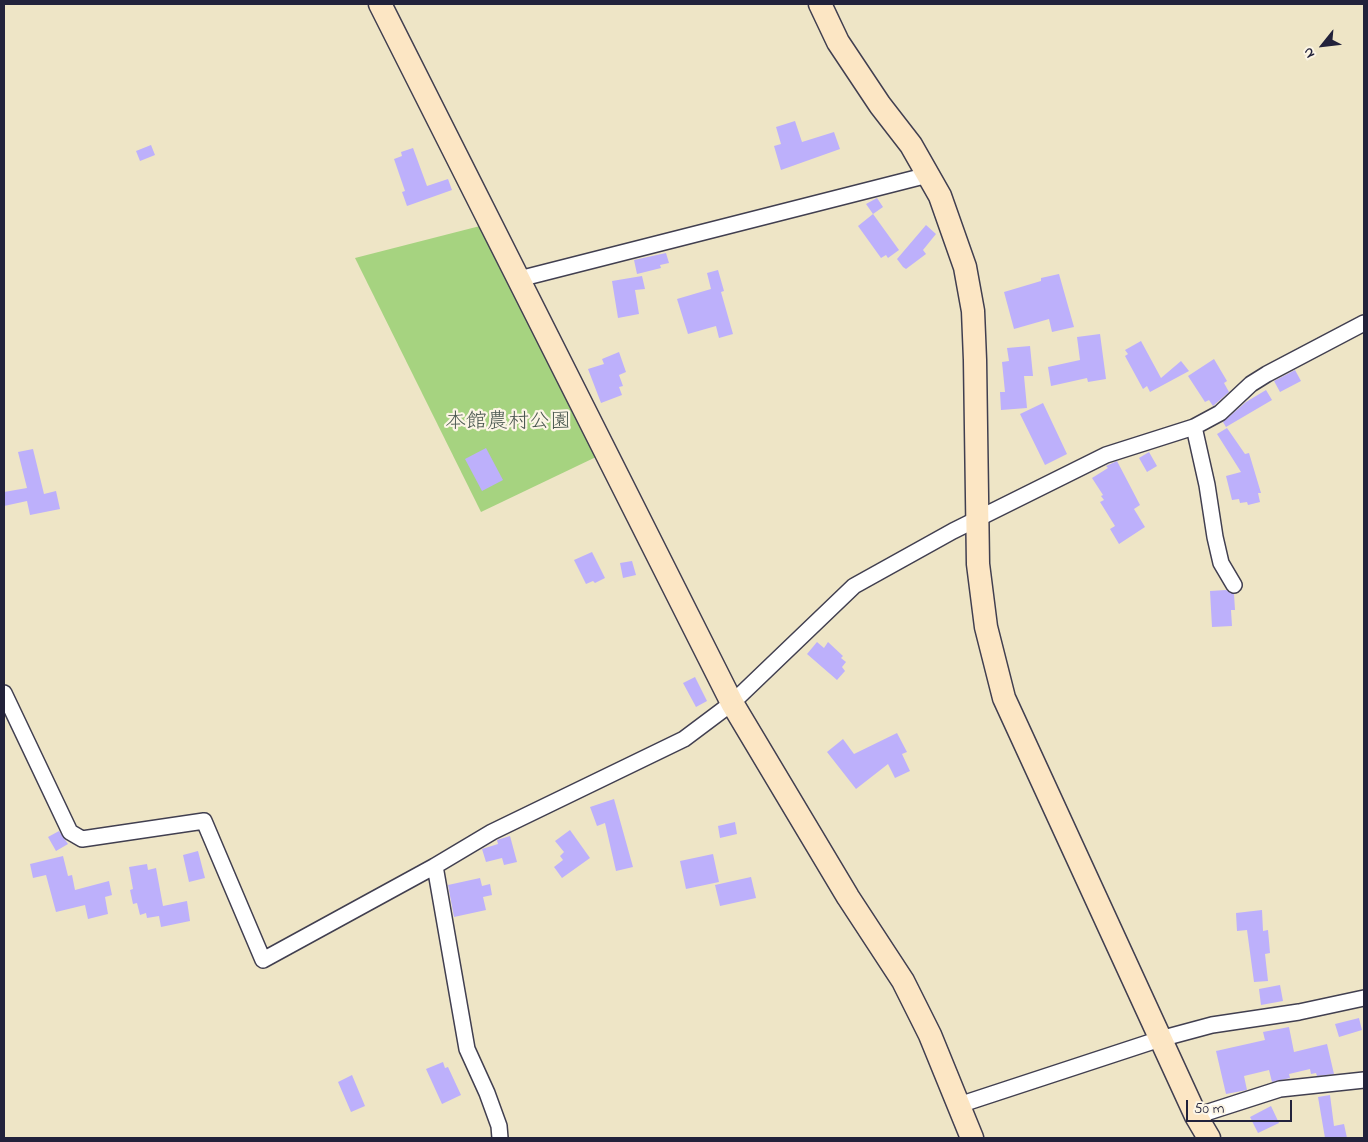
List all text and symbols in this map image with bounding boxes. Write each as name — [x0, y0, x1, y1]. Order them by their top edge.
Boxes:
north arrow — [1298, 20, 1348, 70]
text: N — [1298, 43, 1321, 62]
park label: 本館農村公園 — [445, 411, 571, 437]
scale bar — [1188, 1090, 1294, 1122]
text: 50 m — [1194, 1098, 1224, 1120]

